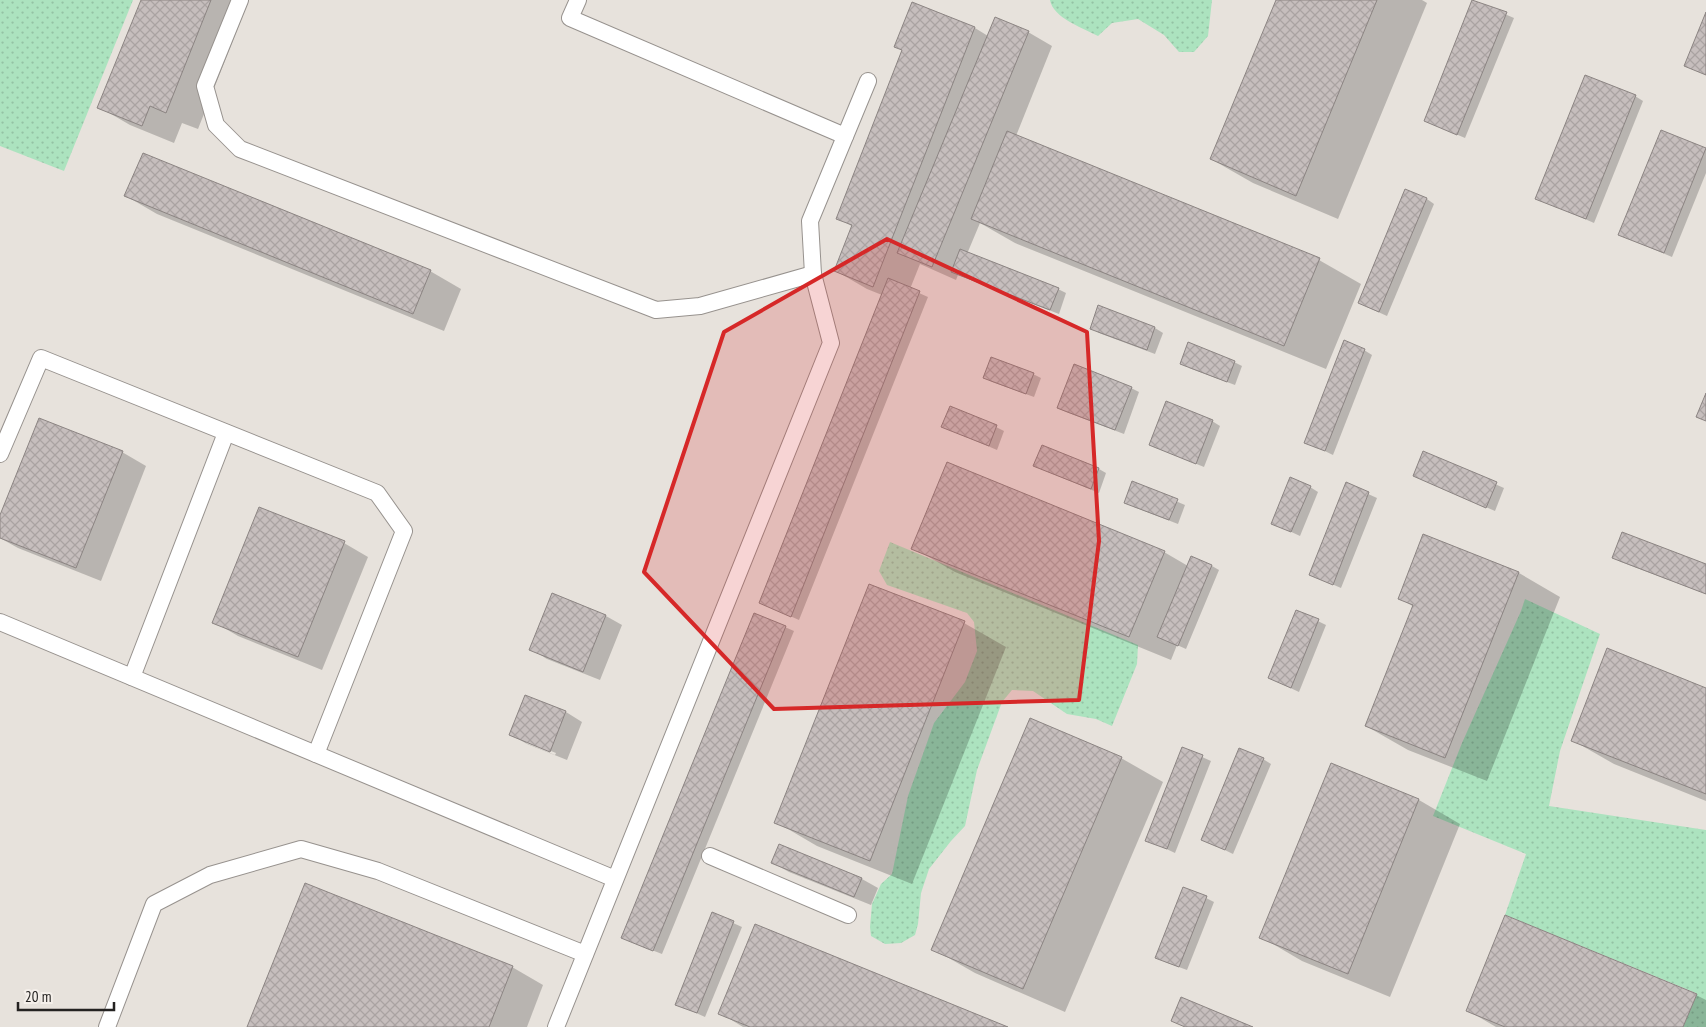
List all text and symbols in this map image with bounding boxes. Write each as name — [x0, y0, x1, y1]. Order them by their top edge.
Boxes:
scale bar — [18, 980, 114, 1012]
text: 20 m — [25, 987, 51, 1006]

